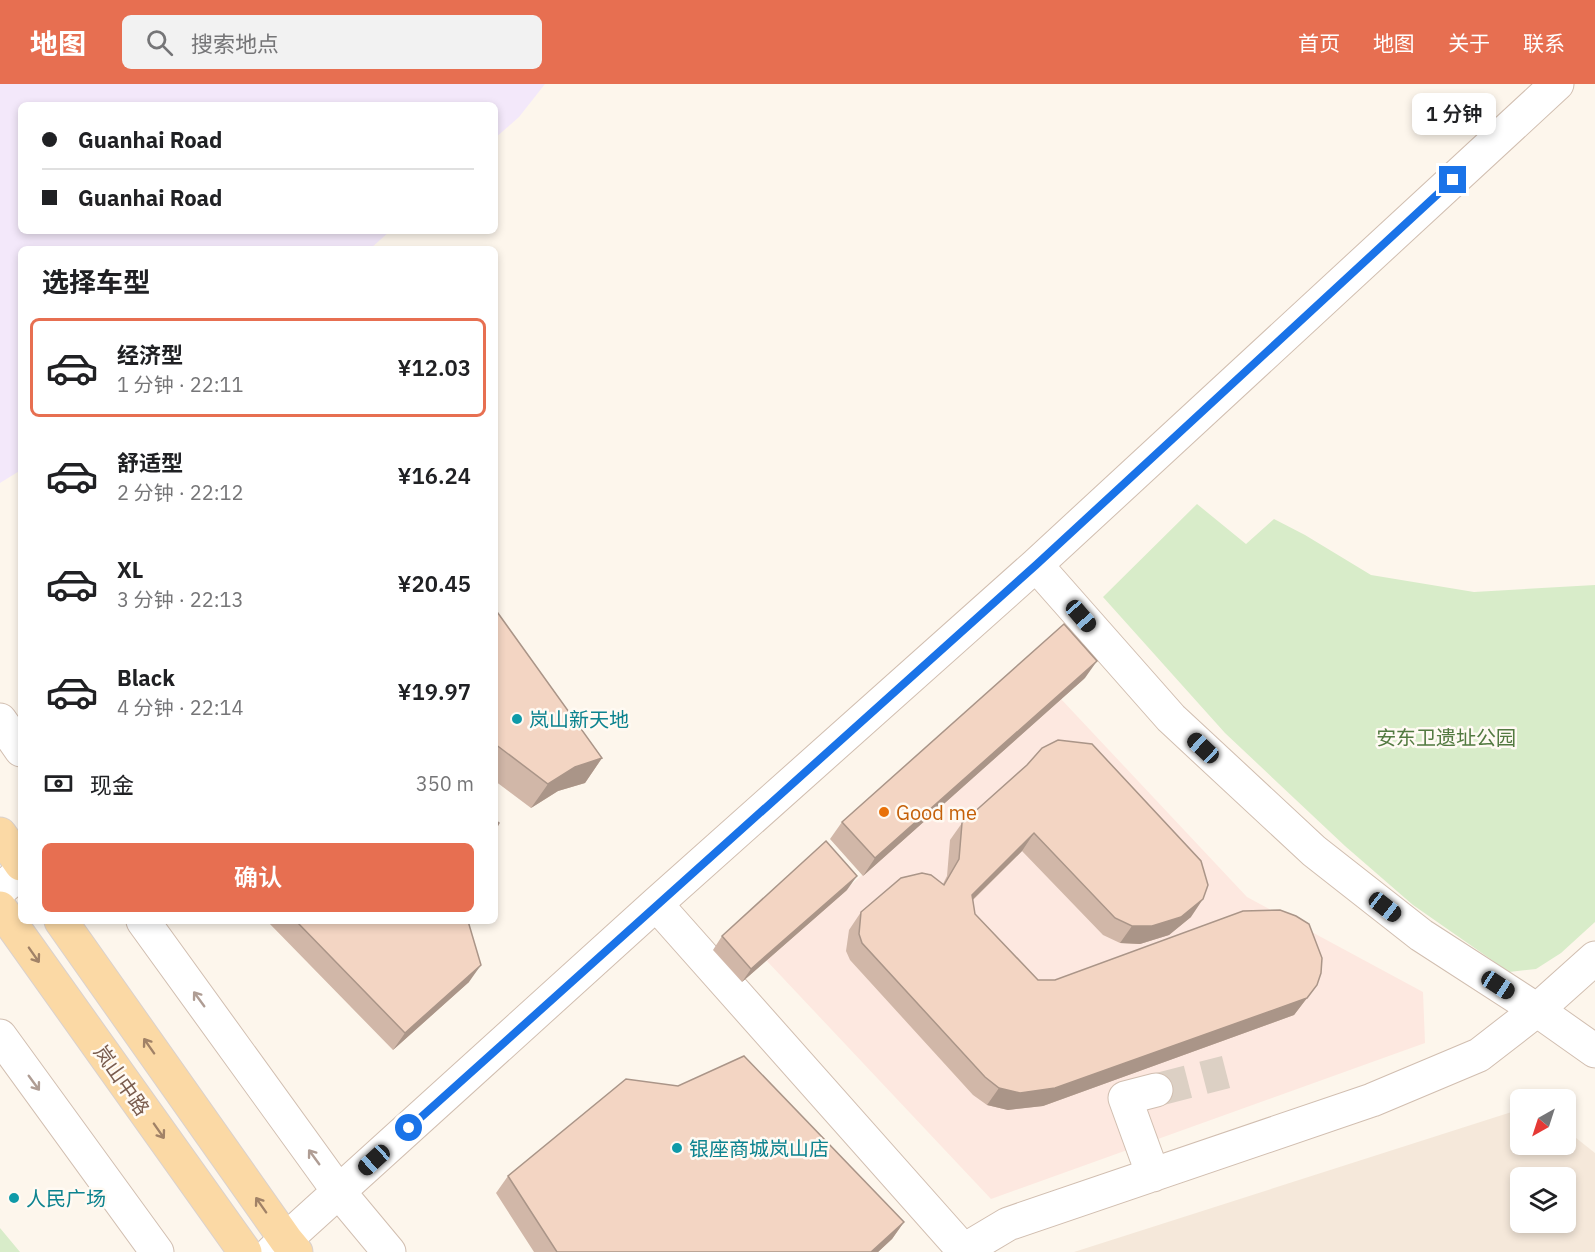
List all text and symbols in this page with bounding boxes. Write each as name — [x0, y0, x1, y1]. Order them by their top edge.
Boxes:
search box — [122, 15, 542, 69]
text: 地图 — [30, 25, 86, 62]
icon: search — [143, 26, 176, 59]
text: 搜索地点 — [191, 29, 279, 58]
text: 首页 — [1298, 29, 1340, 57]
text: 地图 — [1373, 29, 1415, 57]
text: 关于 — [1448, 29, 1490, 57]
text: 联系 — [1523, 29, 1565, 57]
callout: 1 分钟 — [1411, 93, 1495, 135]
text: 1 分钟 — [1426, 100, 1482, 127]
text: Guanhai Road — [78, 125, 222, 154]
route end — [1439, 166, 1466, 193]
text: Guanhai Road — [78, 183, 222, 212]
text: 选择车型 — [42, 264, 150, 299]
text: 经济型 — [117, 340, 183, 369]
icon: car — [45, 341, 99, 395]
text: ¥12.03 — [398, 353, 471, 382]
text: 1 分钟 · 22:11 — [117, 371, 244, 398]
text: 舒适型 — [117, 448, 183, 477]
icon: car — [45, 449, 99, 503]
text: ¥16.24 — [398, 461, 471, 490]
text: 2 分钟 · 22:12 — [117, 479, 244, 506]
text: XL — [117, 555, 143, 584]
icon: car — [45, 557, 99, 611]
text: ¥20.45 — [398, 569, 471, 598]
text: 3 分钟 · 22:13 — [117, 586, 244, 613]
car — [1062, 597, 1100, 635]
text: Black — [117, 663, 175, 692]
icon: car — [45, 665, 99, 719]
text: ¥19.97 — [398, 677, 471, 706]
text: 4 分钟 · 22:14 — [117, 694, 244, 721]
place label: 岚山新天地 — [529, 706, 629, 733]
marker: 岚山新天地 — [510, 712, 524, 726]
park label: 安东卫遗址公园 — [1376, 724, 1516, 751]
car — [1184, 729, 1222, 767]
icon: cash — [42, 767, 75, 800]
text: 现金 — [90, 770, 134, 799]
text: 350 m — [416, 770, 474, 797]
place label: Good me — [896, 799, 977, 826]
marker: Good me — [877, 805, 891, 819]
button: 确认 — [42, 843, 474, 912]
car — [1365, 889, 1405, 925]
one-way arrow — [28, 947, 40, 963]
car — [1478, 968, 1518, 1002]
one-way arrow — [193, 992, 205, 1008]
one-way arrow — [143, 1038, 155, 1054]
street label: 岚山中路 — [88, 1039, 156, 1121]
one-way arrow — [28, 1075, 41, 1091]
north arrow — [1510, 1089, 1576, 1155]
map controls — [1510, 1089, 1576, 1233]
route start — [395, 1114, 422, 1141]
one-way arrow — [153, 1123, 165, 1139]
place label: 银座商城岚山店 — [689, 1135, 829, 1162]
car — [355, 1141, 393, 1179]
marker: 银座商城岚山店 — [670, 1141, 684, 1155]
one-way arrow — [308, 1150, 320, 1166]
button: layers — [1510, 1167, 1576, 1233]
place label: 人民广场 — [26, 1185, 106, 1212]
marker: 人民广场 — [7, 1191, 21, 1205]
one-way arrow — [255, 1198, 267, 1214]

